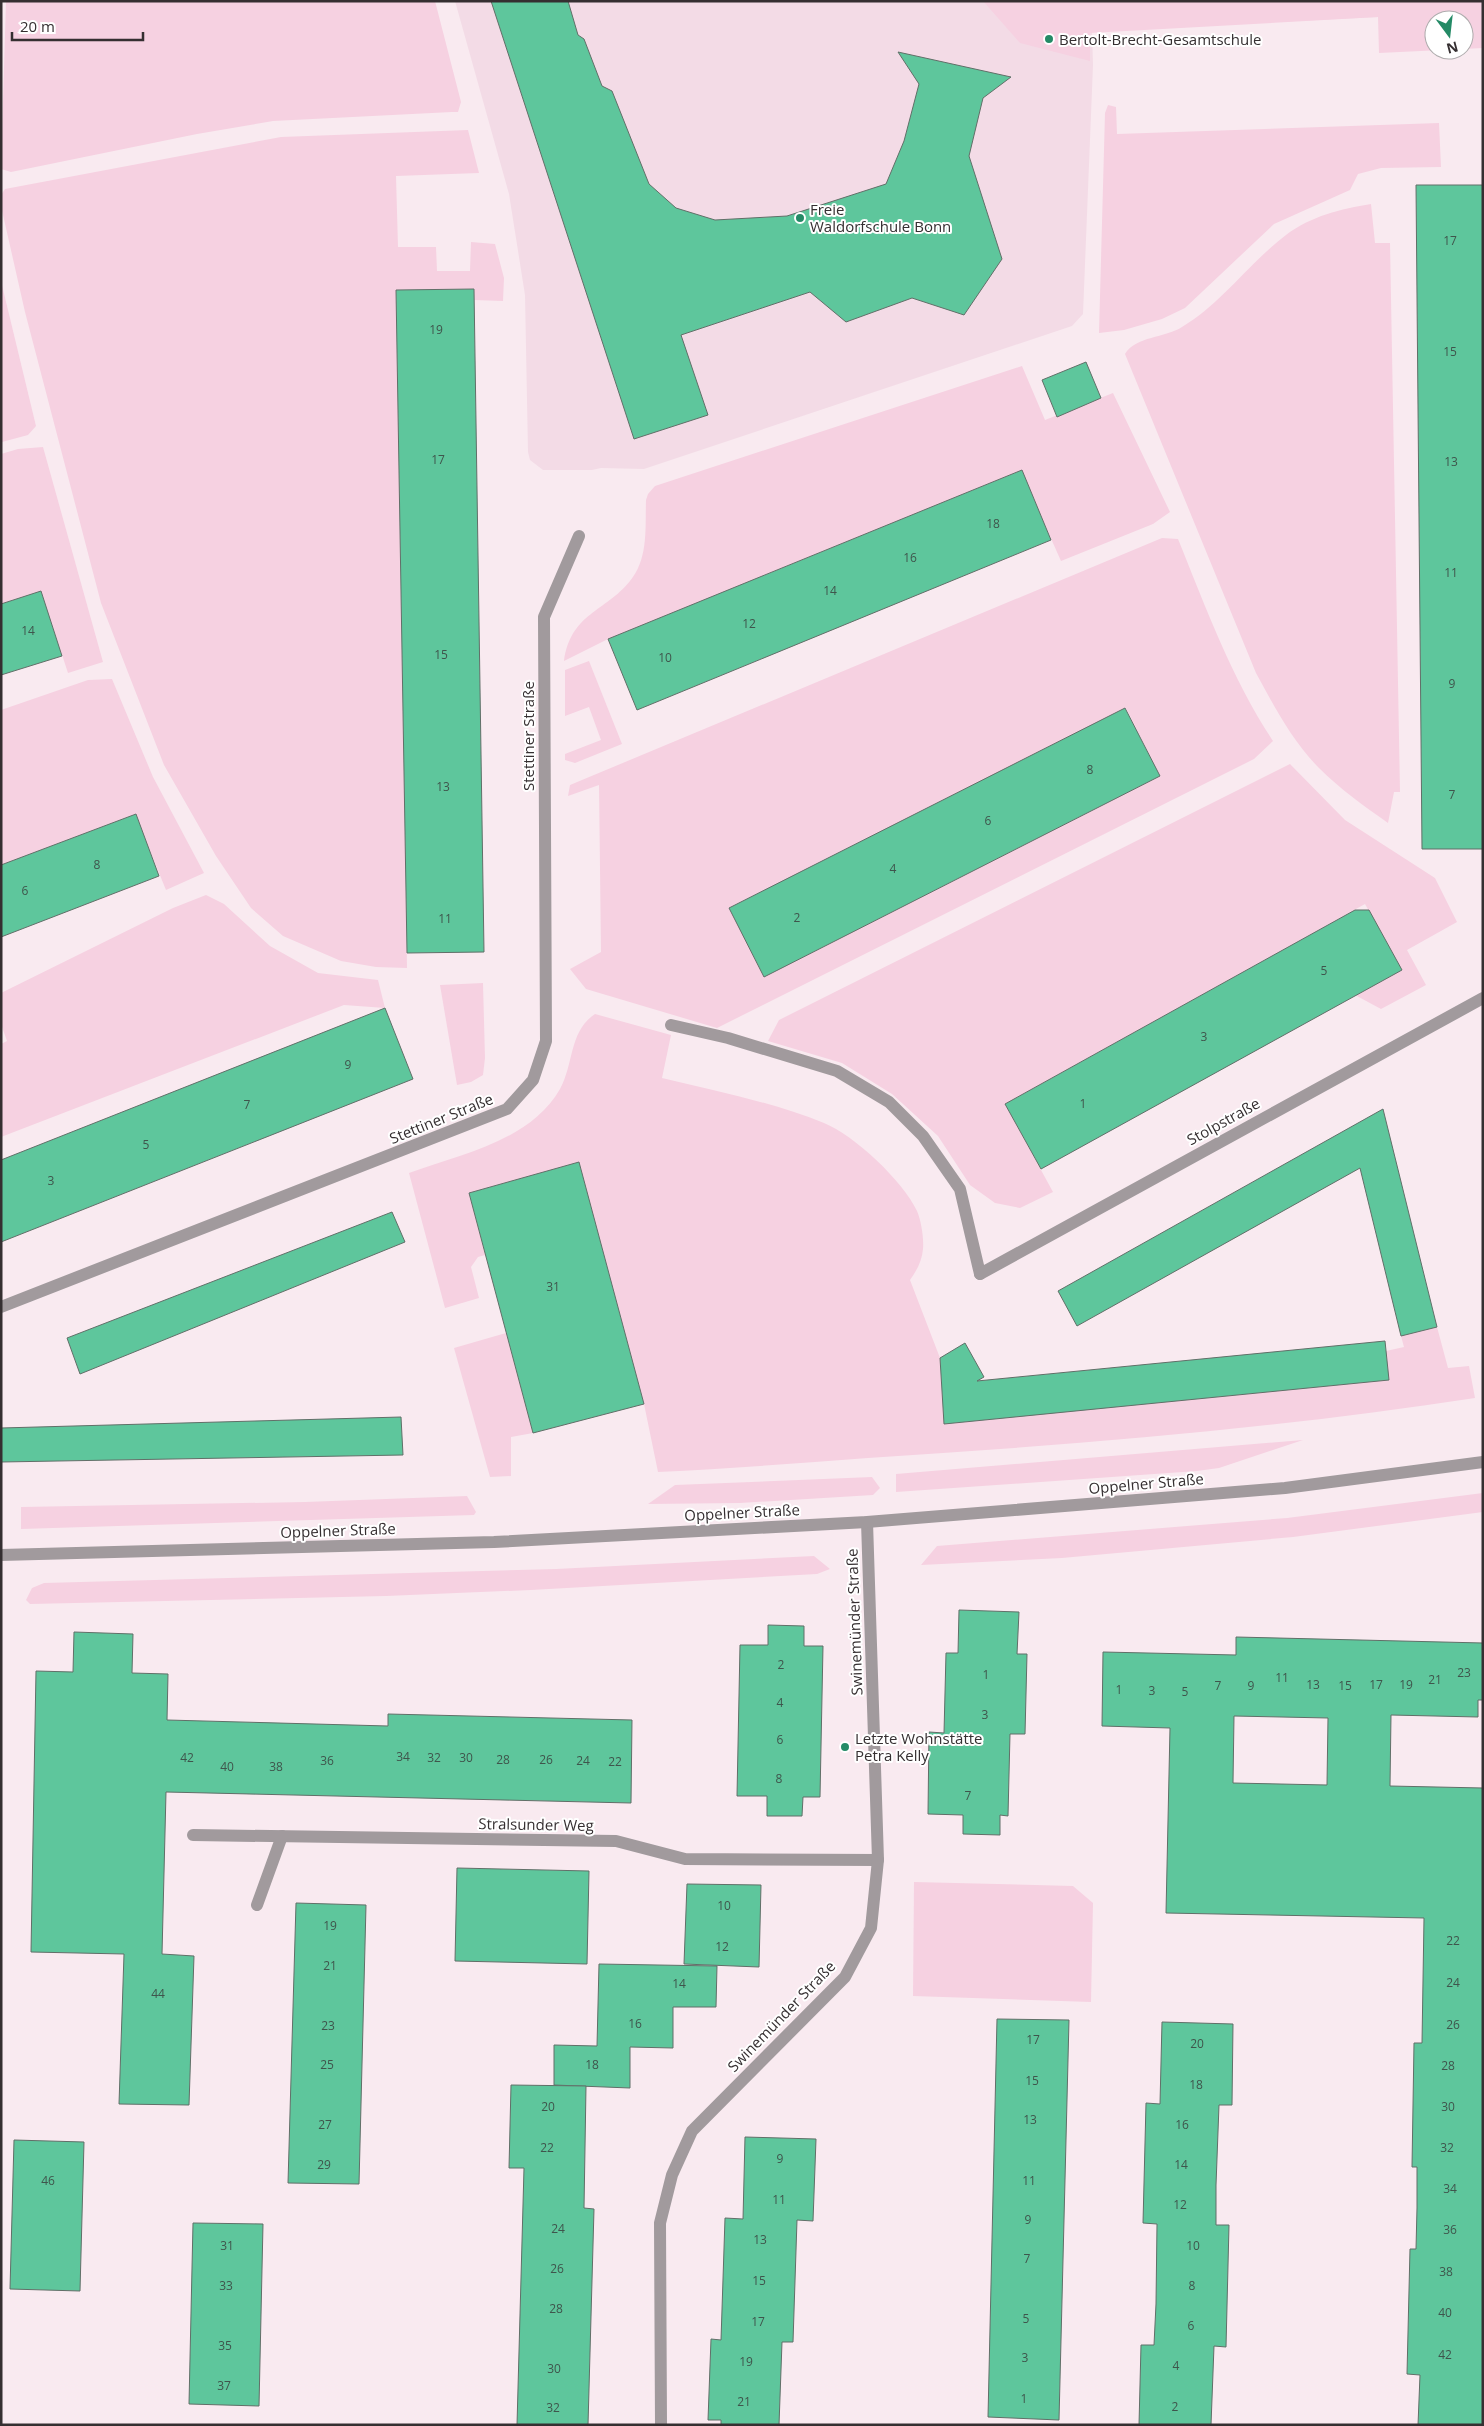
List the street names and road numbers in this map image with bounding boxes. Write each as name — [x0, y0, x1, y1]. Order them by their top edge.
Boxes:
street label: Stettiner Straße — [518, 681, 538, 791]
street label: Stettiner Straße — [386, 1088, 496, 1148]
street label: Stolpstraße — [1183, 1093, 1263, 1149]
street label: Oppelner Straße — [1088, 1468, 1204, 1498]
street label: Oppelner Straße — [684, 1499, 800, 1525]
street label: Oppelner Straße — [280, 1518, 396, 1542]
street label: Swinemünder Straße — [841, 1548, 867, 1696]
street label: Stralsunder Weg — [478, 1813, 594, 1835]
street label: Swinemünder Straße — [723, 1956, 839, 2076]

